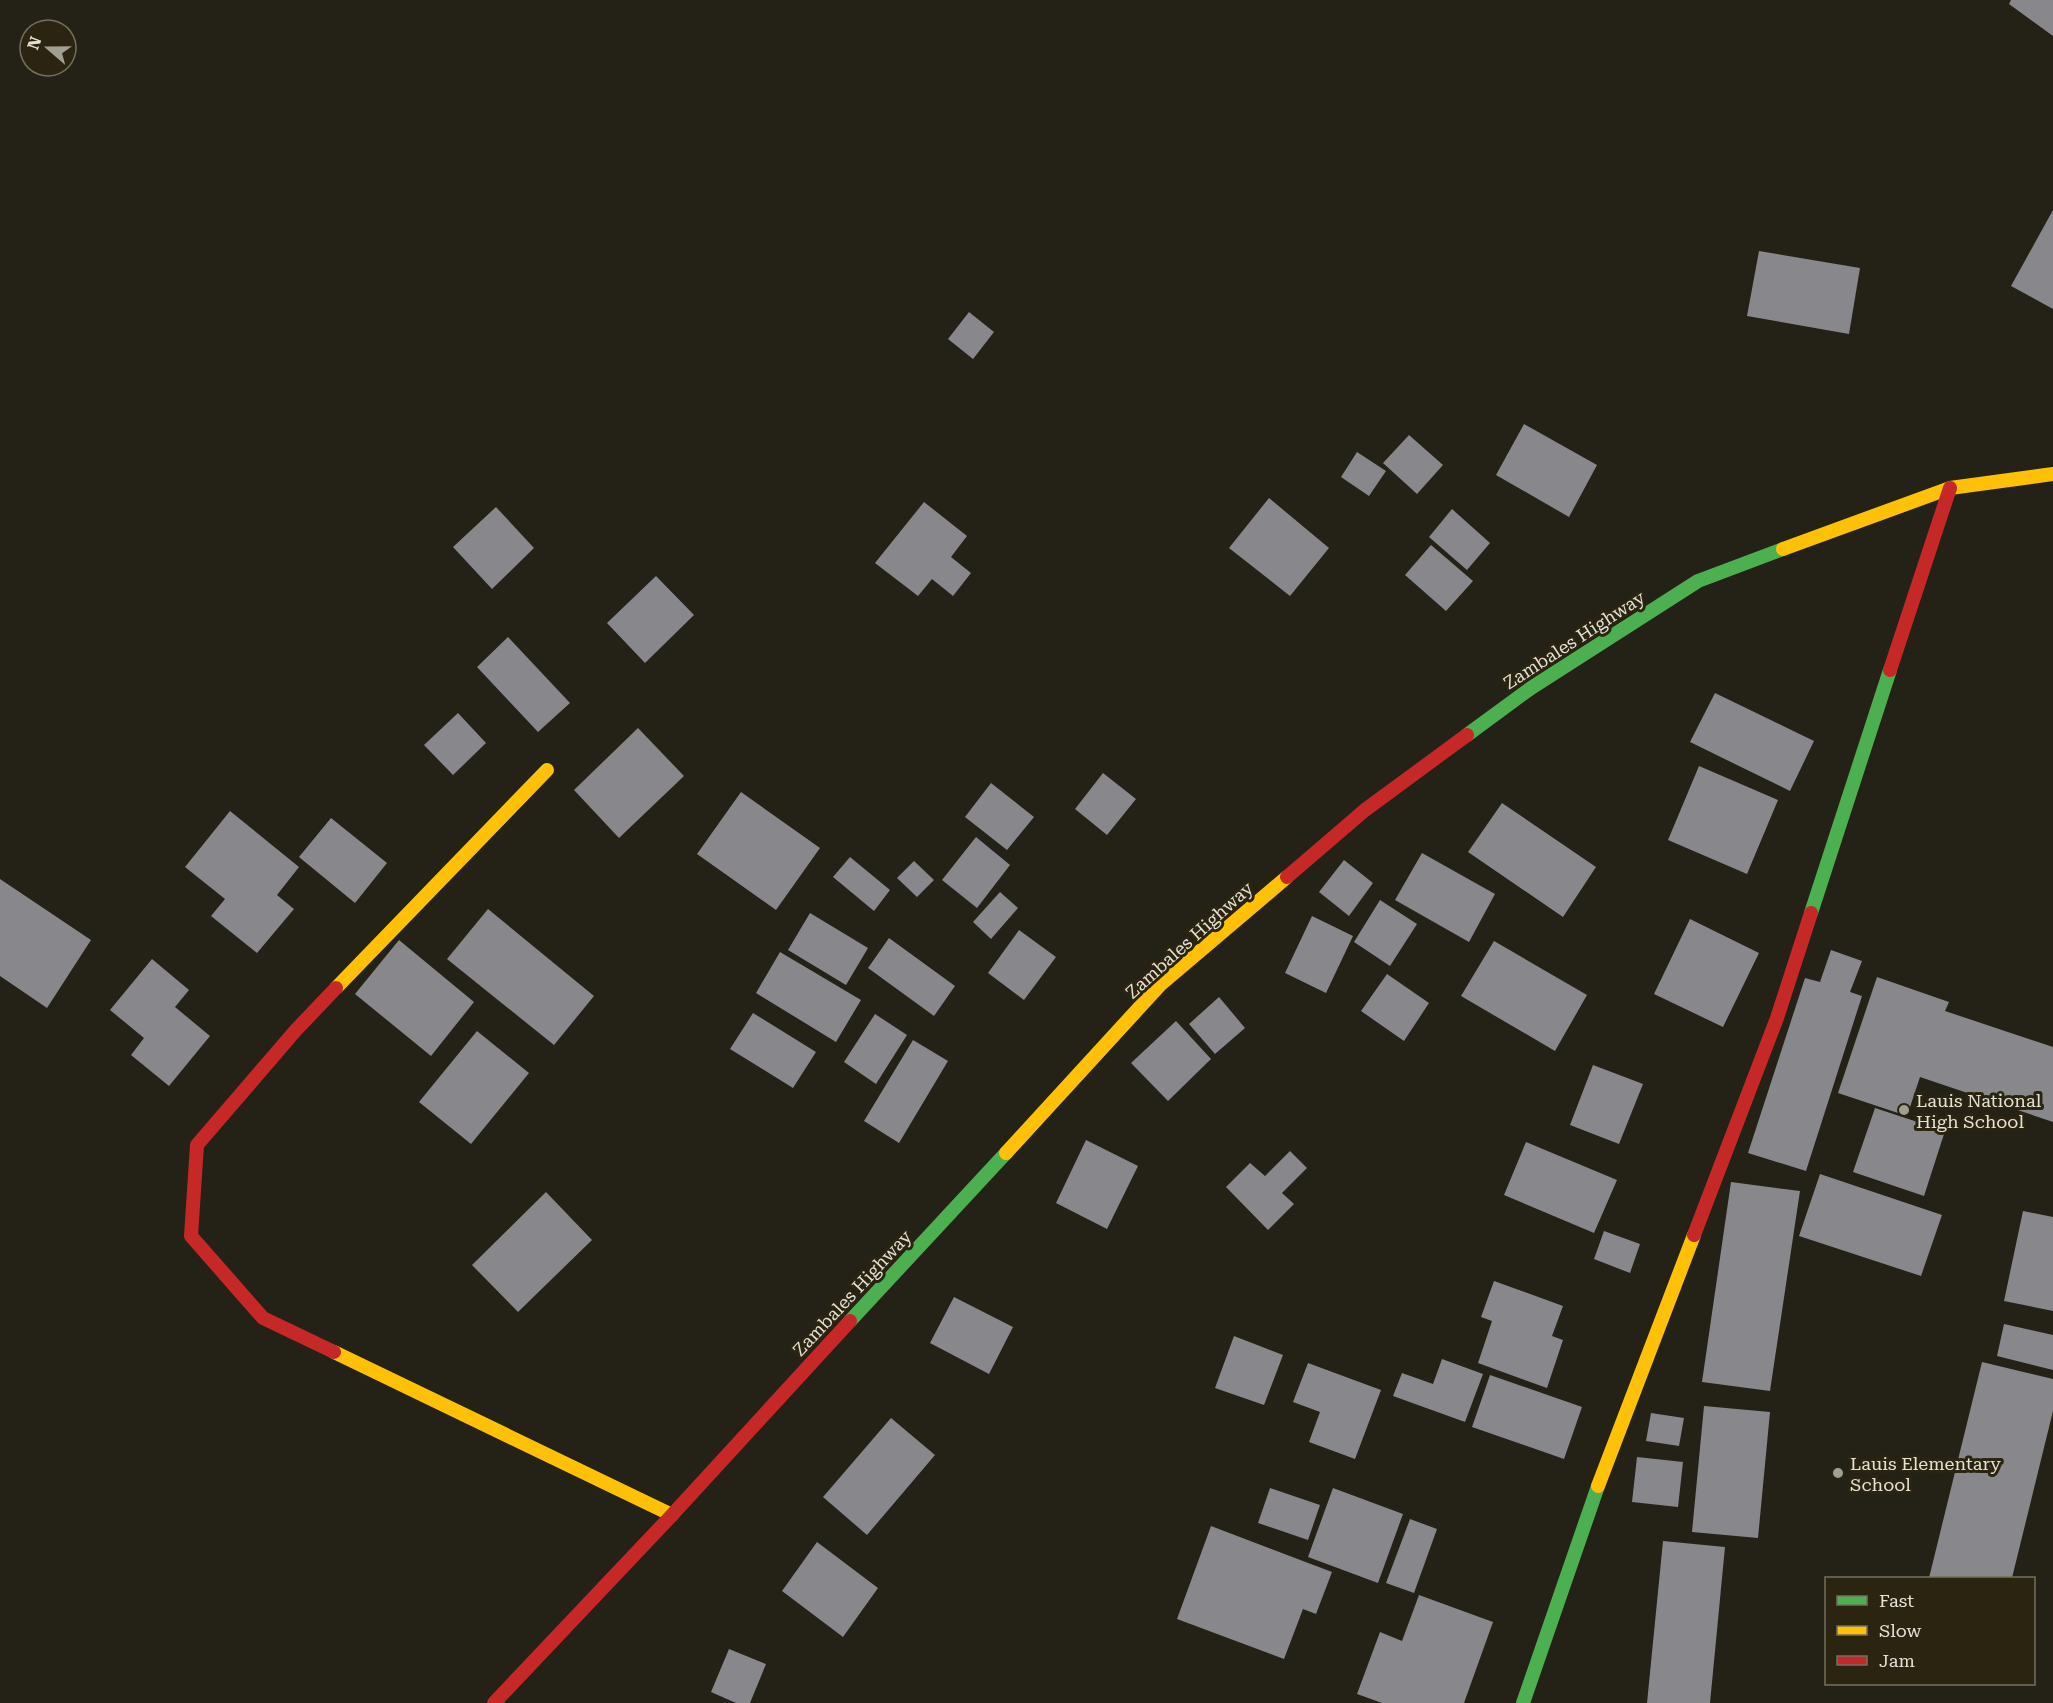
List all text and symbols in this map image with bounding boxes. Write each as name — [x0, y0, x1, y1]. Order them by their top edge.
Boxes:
north arrow — [18, 18, 78, 78]
text: N — [23, 34, 45, 52]
street label: Zambales Highway — [1500, 586, 1649, 693]
street label: Zambales Highway — [1121, 877, 1257, 1003]
place label: Lauis National High School — [1916, 1090, 2042, 1132]
marker: Lauis National High School — [1897, 1103, 1911, 1117]
street label: Zambales Highway — [788, 1226, 916, 1360]
place label: Lauis Elementary School — [1850, 1453, 2001, 1495]
marker: Lauis Elementary School — [1831, 1466, 1845, 1480]
legend — [1825, 1577, 2035, 1685]
text: Fast — [1879, 1590, 1914, 1611]
text: Slow — [1879, 1620, 1921, 1641]
text: Jam — [1879, 1650, 1915, 1671]

